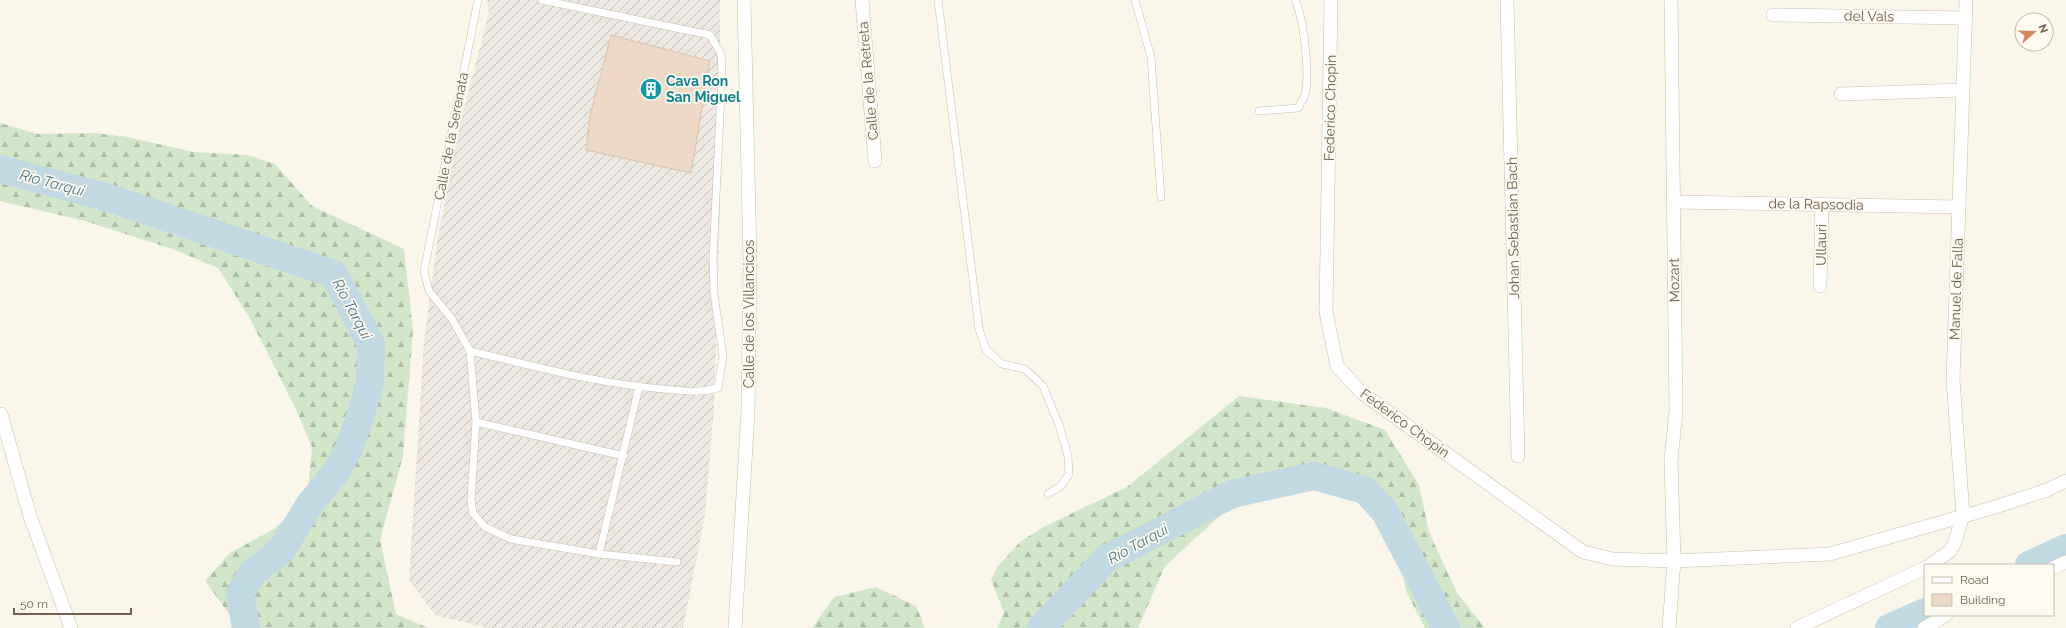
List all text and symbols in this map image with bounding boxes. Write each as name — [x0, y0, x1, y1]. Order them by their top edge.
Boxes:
street label: del Vals — [1844, 8, 1895, 24]
north arrow — [2014, 12, 2054, 52]
street label: Calle de la Retreta — [855, 21, 881, 141]
text: N — [2035, 23, 2050, 35]
street label: Federico Chopin — [1321, 55, 1339, 161]
street label: Calle de la Serenata — [431, 71, 471, 201]
place label: Cava Ron San Miguel — [666, 73, 741, 105]
building icon: Cava Ron San Miguel — [638, 76, 664, 102]
street label: Johan Sebastian Bach — [1504, 157, 1522, 299]
water label: Río Tarqui — [18, 166, 87, 200]
street label: de la Rapsodia — [1768, 195, 1864, 213]
street label: Ullauri — [1813, 224, 1829, 266]
street label: Manuel de Falla — [1946, 238, 1966, 340]
street label: Calle de los Villancicos — [741, 239, 757, 388]
street label: Mozart — [1666, 257, 1682, 302]
water label: Río Tarqui — [329, 276, 376, 343]
street label: Federico Chopin — [1357, 385, 1453, 461]
water label: Río Tarqui — [1105, 520, 1172, 568]
legend — [1924, 564, 2054, 616]
text: Road — [1960, 573, 1989, 587]
scale bar — [14, 590, 131, 616]
text: Building — [1960, 593, 2006, 607]
text: 50 m — [20, 597, 48, 611]

